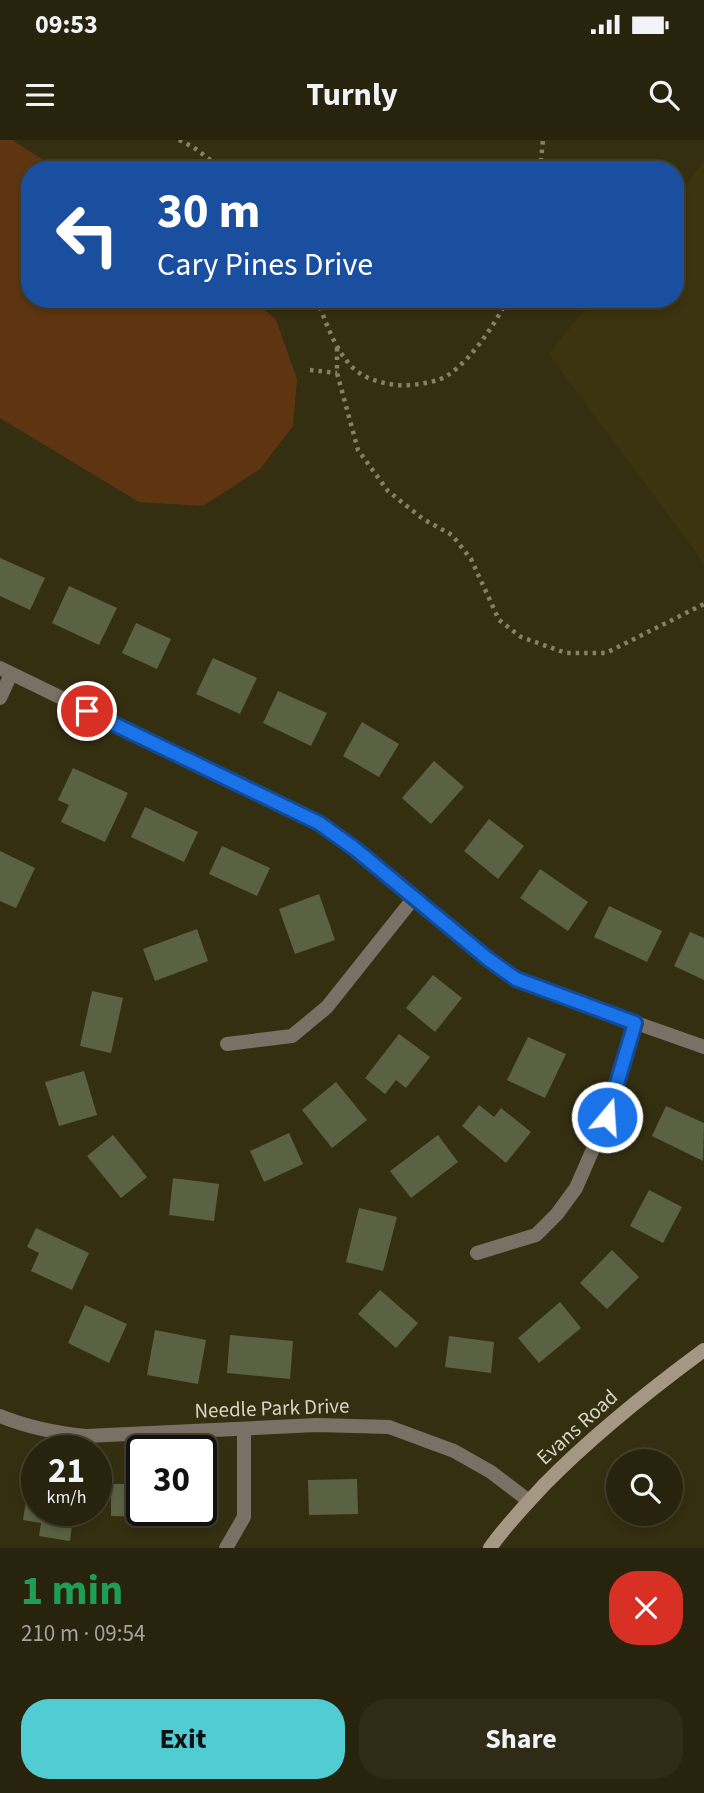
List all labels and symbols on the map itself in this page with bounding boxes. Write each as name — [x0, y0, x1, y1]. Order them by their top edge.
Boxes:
pin — [57, 681, 117, 741]
position arrow — [570, 1080, 644, 1154]
street label: Evans Road — [530, 1382, 624, 1472]
street label: Needle Park Drive — [194, 1390, 350, 1426]
speed limit sign: 30 — [126, 1435, 217, 1526]

